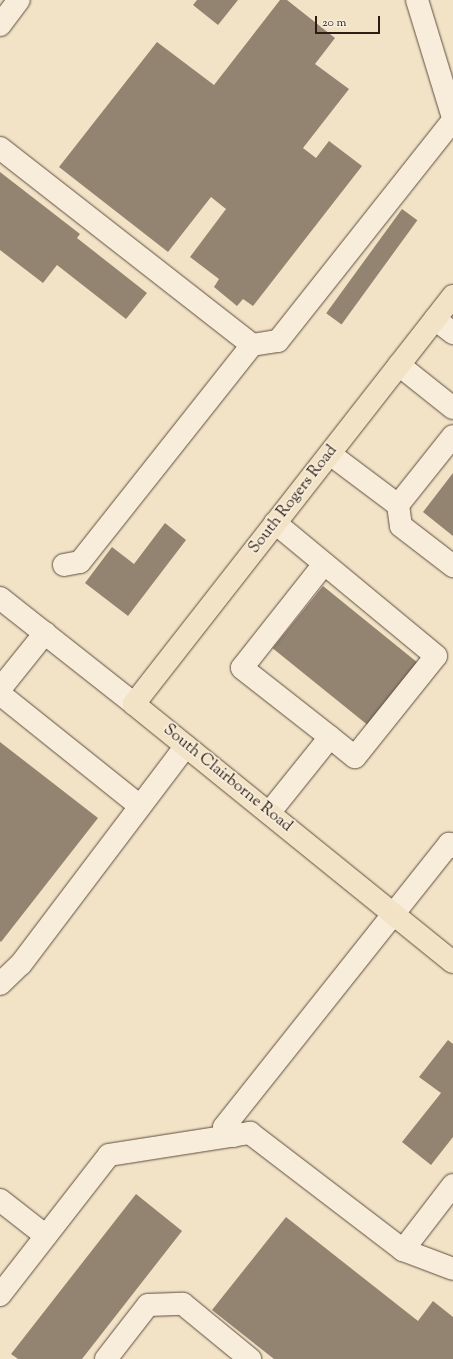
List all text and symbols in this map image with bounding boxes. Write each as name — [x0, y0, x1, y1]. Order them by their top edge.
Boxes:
scale bar — [317, 8, 382, 34]
text: 20 m — [322, 14, 346, 32]
street label: South Rogers Road — [246, 442, 342, 558]
street label: South Clairborne Road — [159, 721, 295, 837]

